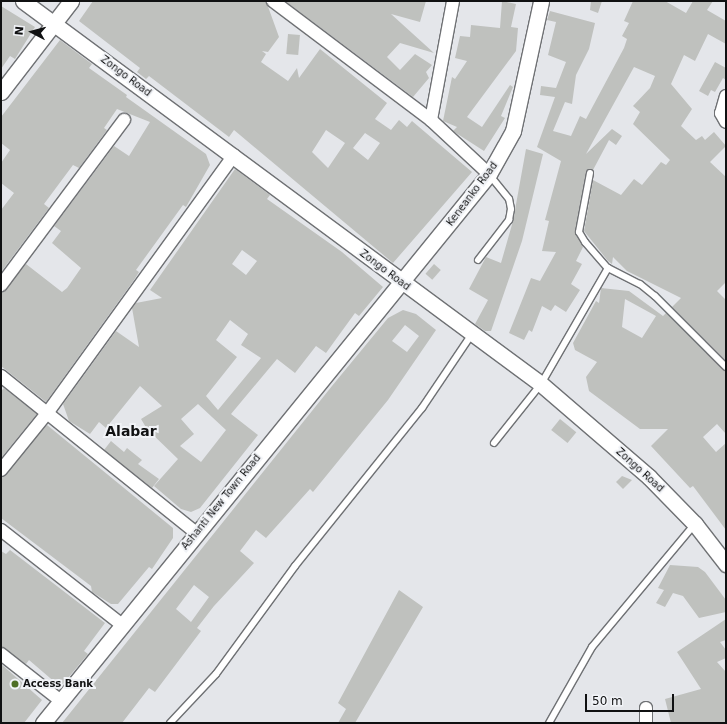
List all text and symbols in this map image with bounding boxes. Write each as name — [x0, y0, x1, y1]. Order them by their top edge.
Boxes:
north arrow — [12, 12, 52, 52]
text: N — [13, 25, 27, 36]
street label: Zongo Road — [98, 53, 154, 99]
street label: Keneanko Road — [444, 160, 500, 228]
street label: Zongo Road — [357, 247, 413, 293]
district label: Alabar — [105, 423, 157, 439]
street label: Zongo Road — [614, 445, 666, 495]
street label: Ashanti New Town Road — [179, 452, 263, 552]
place label: Access Bank — [23, 678, 93, 690]
marker: Access Bank — [10, 679, 20, 689]
scale bar — [587, 686, 676, 712]
text: 50 m — [592, 694, 623, 708]

